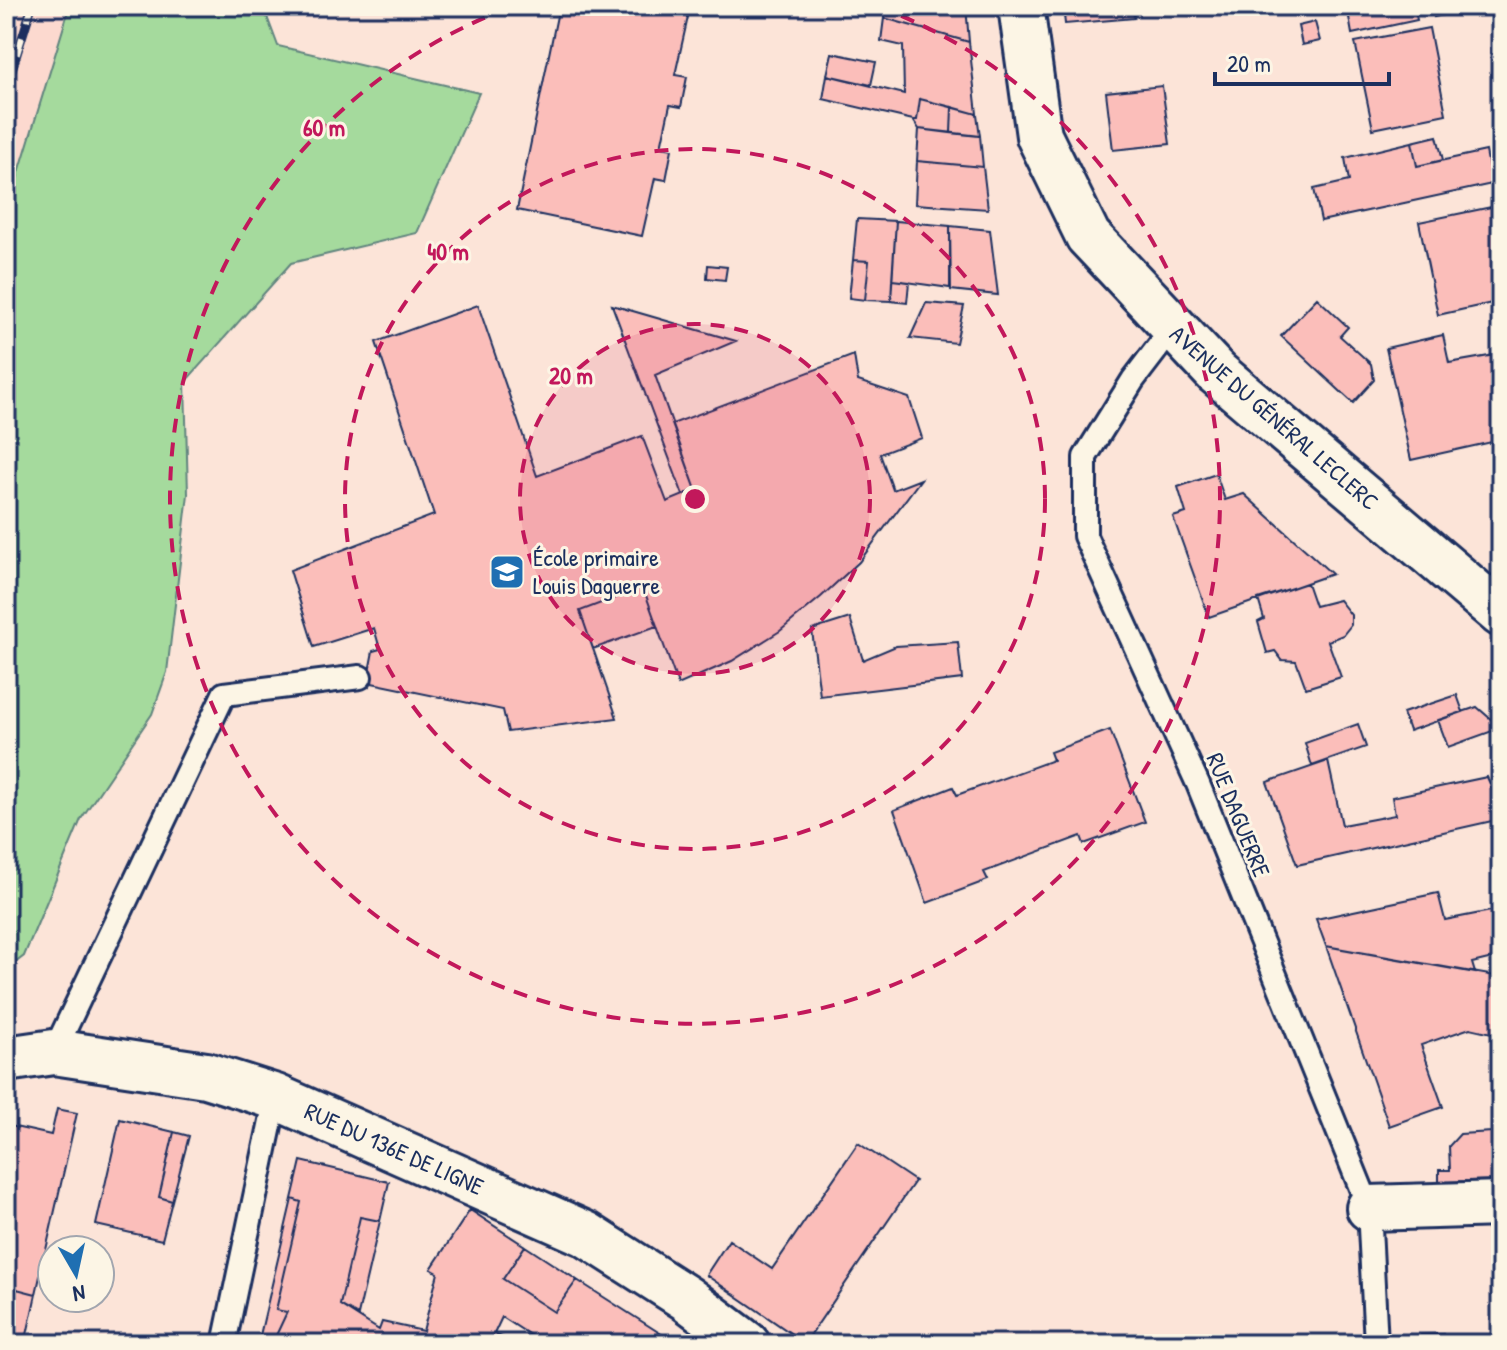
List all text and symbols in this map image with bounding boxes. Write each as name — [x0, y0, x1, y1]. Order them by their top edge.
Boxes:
scale bar — [1215, 36, 1389, 86]
text: 20 m — [1227, 47, 1271, 79]
text: 60 m — [303, 111, 345, 143]
text: 40 m — [427, 235, 469, 267]
street label: AVENUE DU GÉNÉRAL LECLERC — [1163, 318, 1386, 517]
text: 20 m — [549, 359, 593, 391]
centre of rings — [681, 485, 709, 513]
place label: École primaire Louis Daguerre — [533, 541, 660, 601]
school or university icon: École primaire Louis Daguerre — [488, 553, 526, 591]
street label: RUE DAGUERRE — [1200, 748, 1278, 882]
street label: RUE DU 136E DE LIGNE — [300, 1094, 489, 1202]
north arrow — [36, 1234, 116, 1314]
text: N — [71, 1278, 87, 1310]

